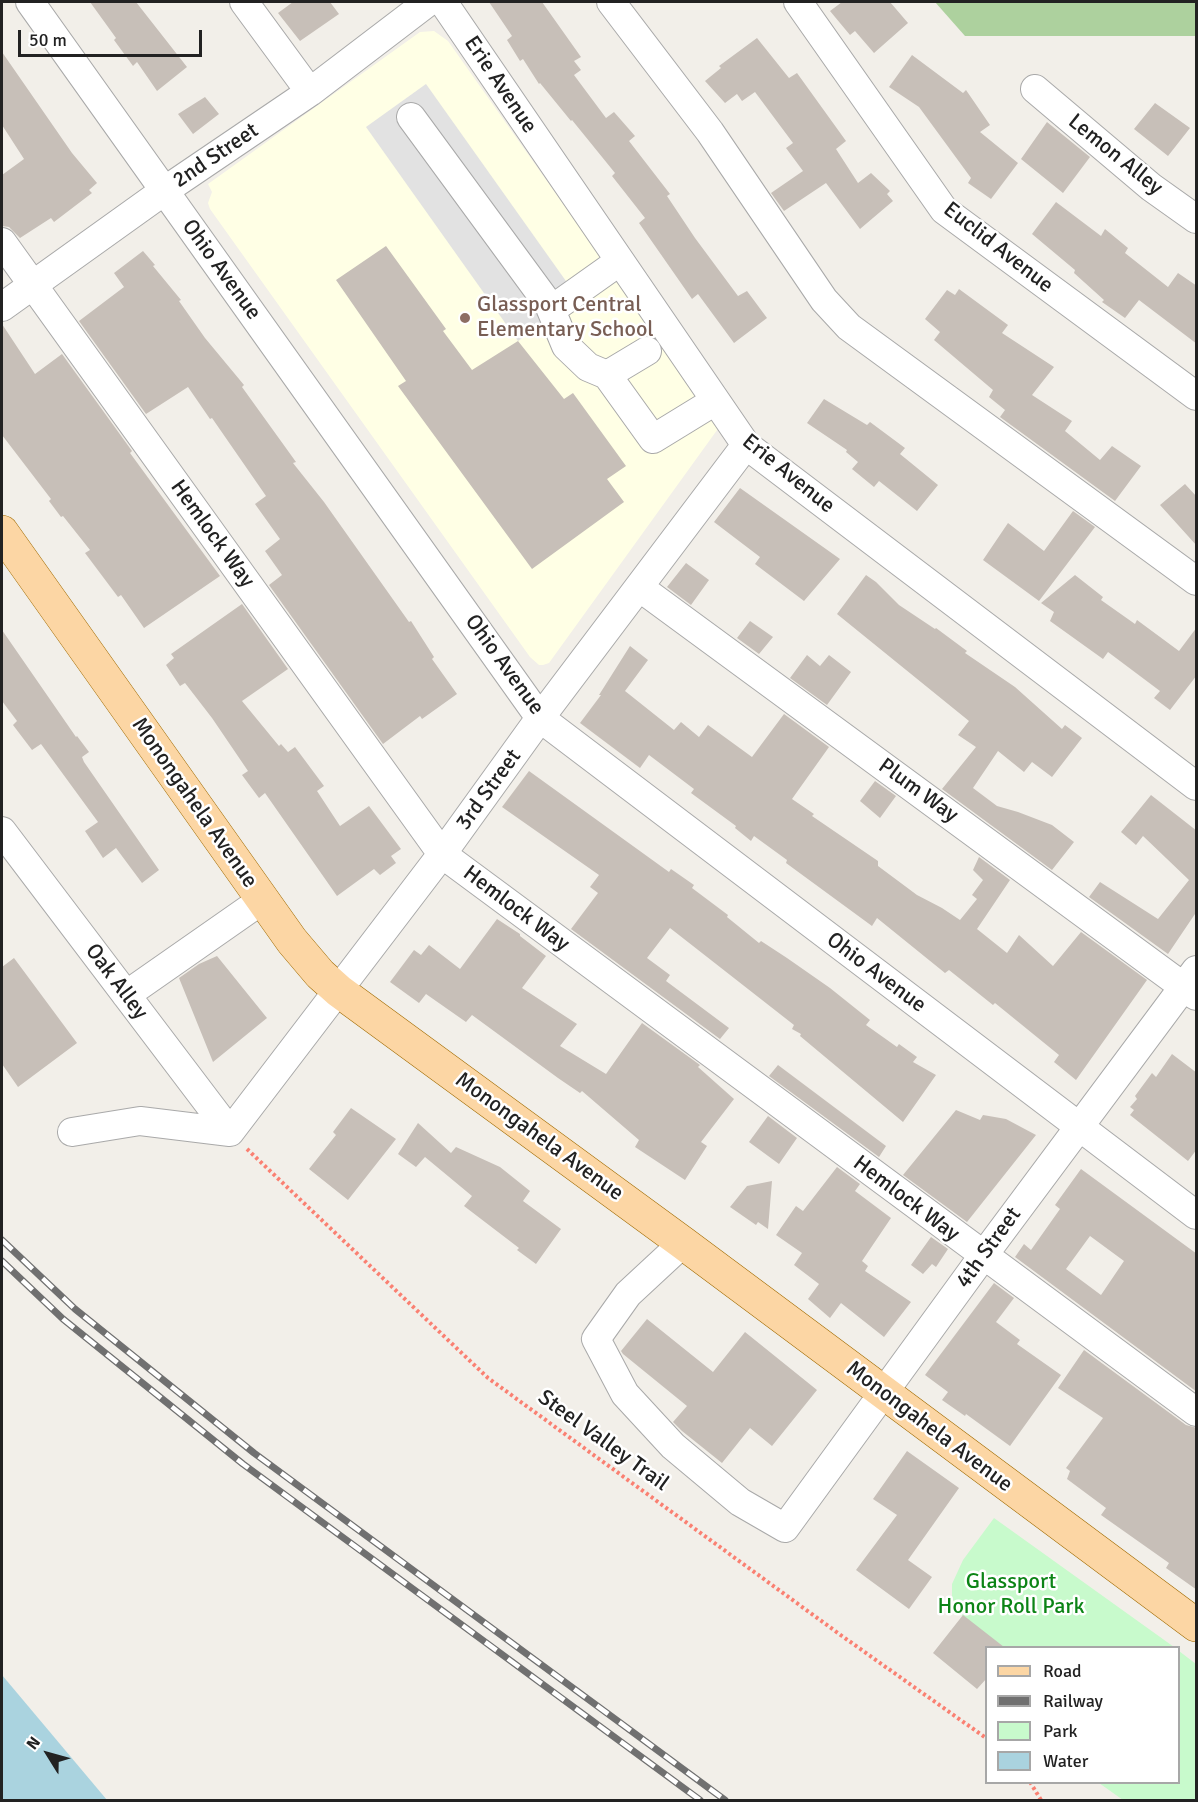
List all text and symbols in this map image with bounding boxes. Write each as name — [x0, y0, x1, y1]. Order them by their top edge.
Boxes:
scale bar — [21, 18, 206, 56]
text: 50 m — [29, 29, 67, 51]
street label: Erie Avenue — [458, 31, 542, 139]
street label: Lemon Alley — [1062, 109, 1168, 201]
street label: 2nd Street — [168, 118, 264, 194]
street label: Euclid Avenue — [938, 197, 1058, 299]
street label: Ohio Avenue — [176, 215, 266, 325]
place label: Glassport Central Elementary School — [477, 292, 654, 344]
marker: Glassport Central Elementary School — [458, 311, 472, 325]
street label: Erie Avenue — [736, 429, 840, 519]
street label: Hemlock Way — [164, 475, 260, 593]
street label: Ohio Avenue — [459, 610, 549, 720]
street label: Monongahela Avenue — [125, 713, 263, 893]
street label: 3rd Street — [451, 744, 527, 836]
street label: Plum Way — [873, 753, 963, 829]
street label: Hemlock Way — [458, 860, 574, 958]
street label: Ohio Avenue — [821, 927, 931, 1019]
street label: Oak Alley — [79, 939, 153, 1025]
street label: Monongahela Avenue — [450, 1067, 628, 1207]
street label: Hemlock Way — [848, 1150, 964, 1248]
street label: 4th Street — [951, 1202, 1027, 1294]
street label: Monongahela Avenue — [841, 1356, 1017, 1498]
street label: Steel Valley Trail — [532, 1385, 674, 1497]
park label: Glassport Honor Roll Park — [938, 1569, 1084, 1621]
legend — [985, 1646, 1180, 1784]
text: Road — [1043, 1660, 1082, 1682]
text: Railway — [1043, 1690, 1103, 1712]
text: Park — [1043, 1720, 1078, 1742]
north arrow — [18, 1724, 78, 1784]
text: N — [22, 1733, 45, 1754]
text: Water — [1043, 1750, 1088, 1772]

